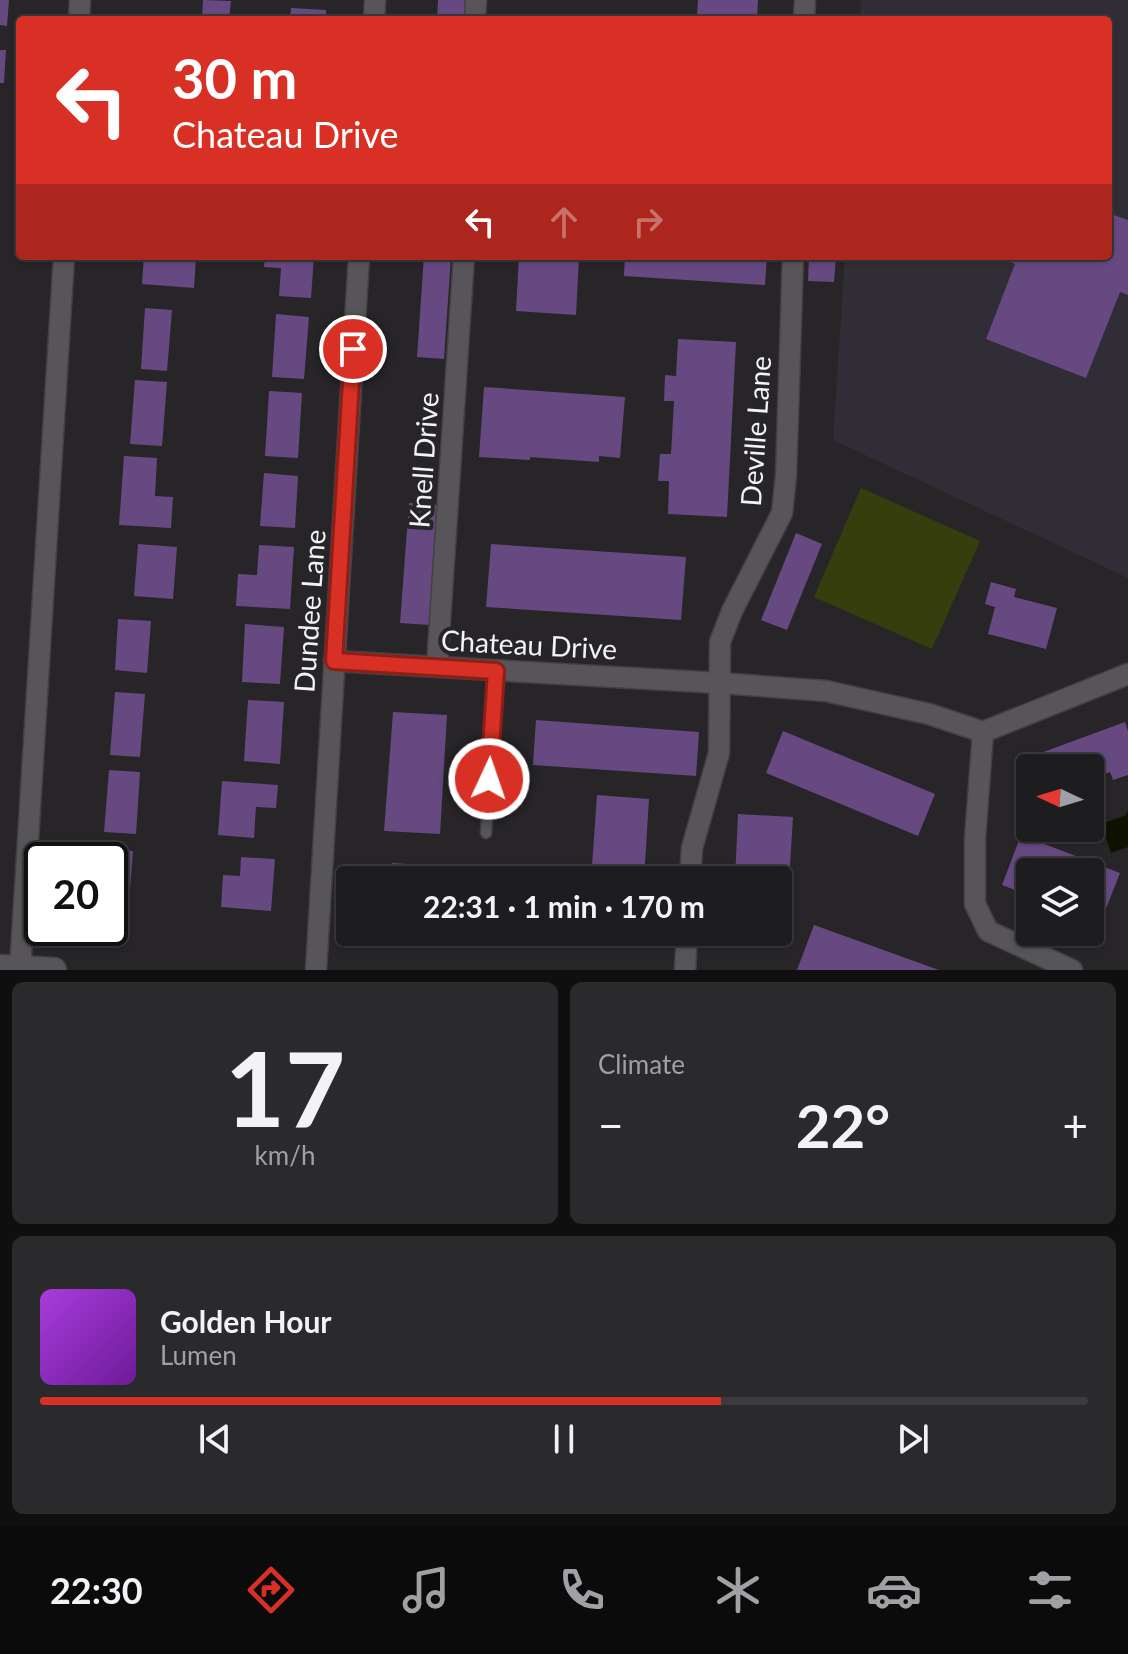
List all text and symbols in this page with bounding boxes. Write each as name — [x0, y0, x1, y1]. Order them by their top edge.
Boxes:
text: 30 m — [172, 44, 297, 111]
icon: left — [40, 48, 144, 152]
text: Chateau Drive — [172, 112, 399, 156]
icon: left — [458, 200, 502, 244]
icon: ahead — [542, 200, 586, 244]
icon: right — [626, 200, 670, 244]
pin — [319, 315, 387, 383]
icon: arrive — [331, 327, 375, 371]
street label: Deville Lane — [733, 355, 777, 507]
street label: Knell Drive — [401, 391, 445, 529]
street label: Dundee Lane — [286, 528, 332, 694]
street label: Chateau Drive — [440, 622, 618, 666]
position arrow — [447, 737, 531, 821]
north arrow — [1016, 754, 1104, 842]
map controls — [1016, 754, 1104, 946]
speed limit sign: 20 — [24, 842, 128, 946]
button: layers — [1016, 858, 1104, 946]
text: 22:31 · 1 min · 170 m — [423, 888, 705, 924]
text: 17 — [225, 1024, 345, 1149]
text: Climate — [598, 1048, 685, 1080]
text: 22° — [796, 1089, 890, 1161]
text: − — [598, 1099, 624, 1151]
text: + — [1062, 1099, 1088, 1151]
text: km/h — [255, 1139, 315, 1171]
text: Golden Hour — [160, 1303, 332, 1339]
text: Lumen — [160, 1339, 237, 1371]
icon: previous — [193, 1417, 237, 1461]
icon: pause — [542, 1417, 586, 1461]
icon: next — [891, 1417, 935, 1461]
icon: directions — [243, 1562, 299, 1618]
icon: music — [398, 1562, 454, 1618]
icon: phone — [554, 1562, 610, 1618]
icon: climate — [710, 1562, 766, 1618]
icon: car — [866, 1562, 922, 1618]
icon: filters — [1022, 1562, 1078, 1618]
text: 22:30 — [50, 1568, 143, 1612]

